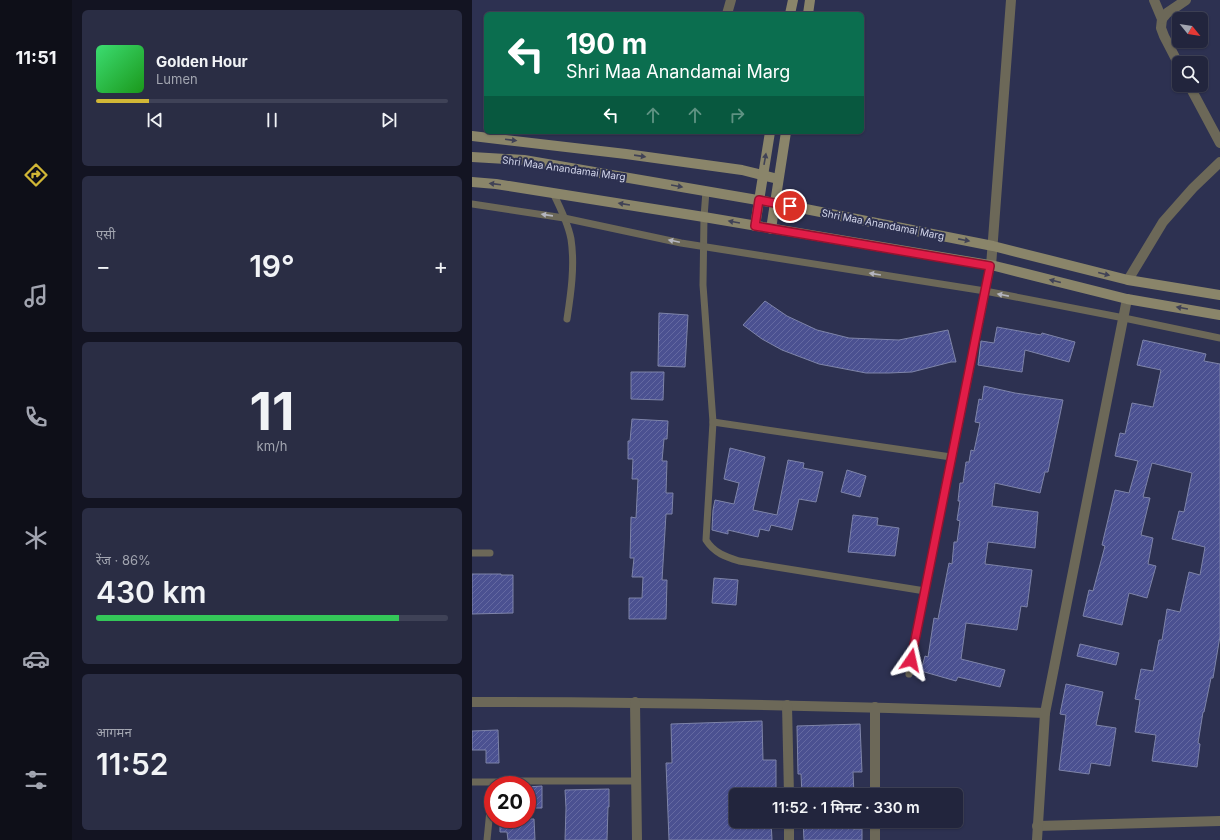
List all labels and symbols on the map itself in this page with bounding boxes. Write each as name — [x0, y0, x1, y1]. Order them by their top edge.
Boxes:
north arrow — [1172, 12, 1208, 48]
one-way arrow — [505, 137, 517, 143]
street label: Shri Maa Anandamai Marg — [501, 153, 627, 183]
one-way arrow — [634, 153, 646, 159]
one-way arrow — [763, 153, 769, 166]
one-way arrow — [489, 181, 501, 187]
one-way arrow — [671, 183, 683, 189]
pin — [773, 189, 807, 223]
one-way arrow — [618, 201, 630, 207]
street label: Shri Maa Anandamai Marg — [821, 206, 945, 242]
one-way arrow — [541, 212, 553, 218]
one-way arrow — [728, 219, 740, 225]
one-way arrow — [668, 238, 680, 244]
one-way arrow — [958, 238, 970, 244]
one-way arrow — [869, 271, 881, 277]
one-way arrow — [1098, 271, 1110, 277]
one-way arrow — [1048, 278, 1060, 284]
one-way arrow — [997, 291, 1009, 297]
one-way arrow — [1175, 305, 1188, 311]
position arrow — [890, 639, 932, 681]
speed limit sign: 20 — [484, 776, 536, 828]

